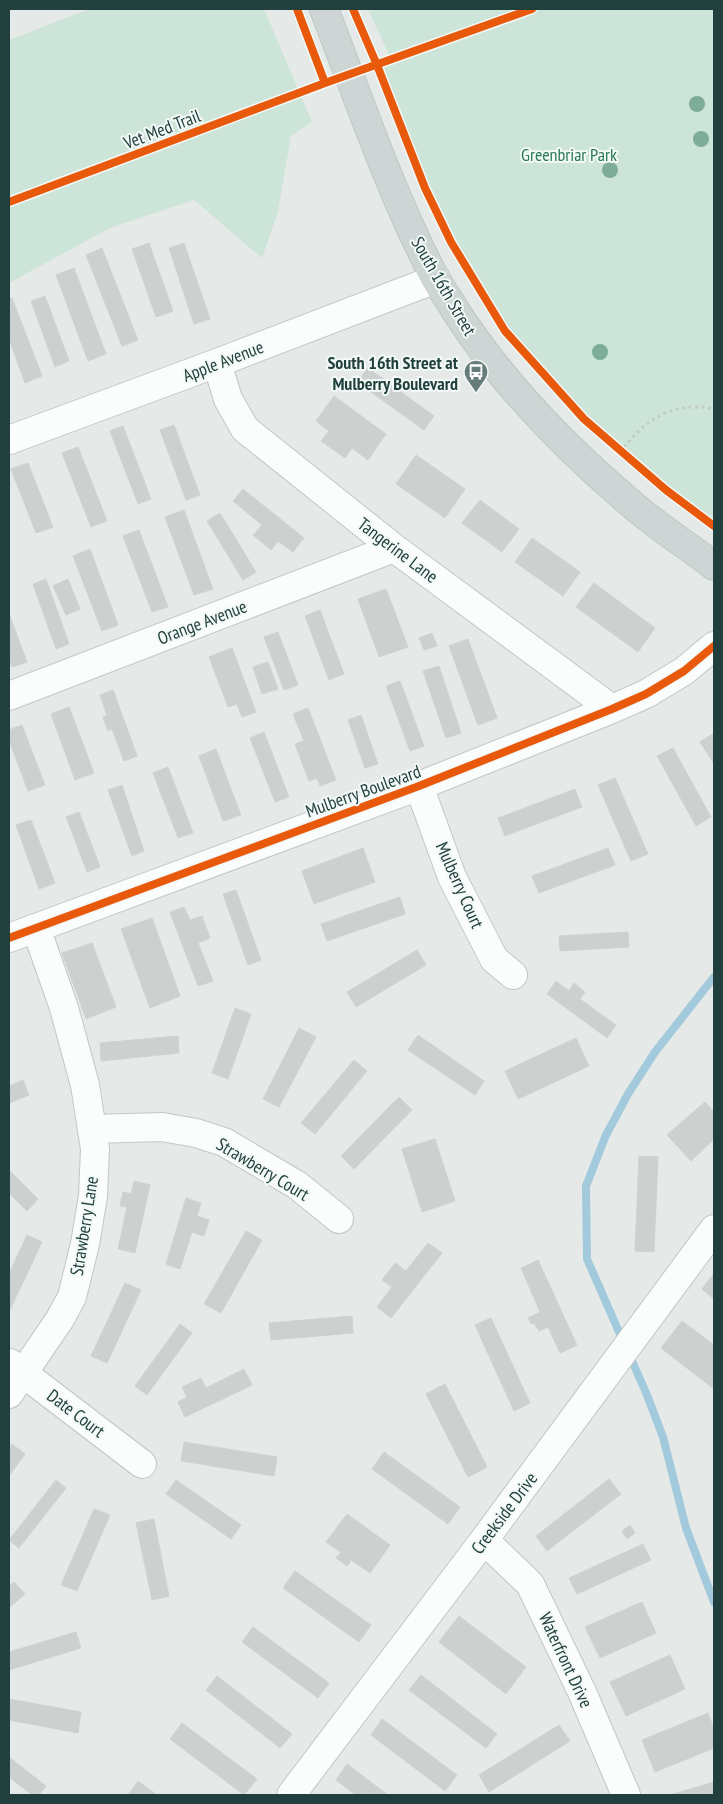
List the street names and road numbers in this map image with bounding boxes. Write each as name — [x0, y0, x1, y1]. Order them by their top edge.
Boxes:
street label: Vet Med Trail — [119, 104, 204, 155]
street label: South 16th Street — [407, 233, 482, 339]
street label: Apple Avenue — [179, 335, 267, 387]
street label: Tangerine Lane — [353, 512, 443, 588]
street label: Orange Avenue — [154, 594, 250, 650]
street label: Mulberry Boulevard — [302, 760, 424, 822]
street label: Mulberry Court — [431, 838, 489, 932]
street label: Strawberry Court — [212, 1132, 314, 1206]
street label: Strawberry Lane — [65, 1175, 103, 1277]
street label: Date Court — [43, 1384, 109, 1442]
street label: Creekside Drive — [466, 1468, 542, 1558]
street label: Waterfront Drive — [534, 1609, 598, 1711]

